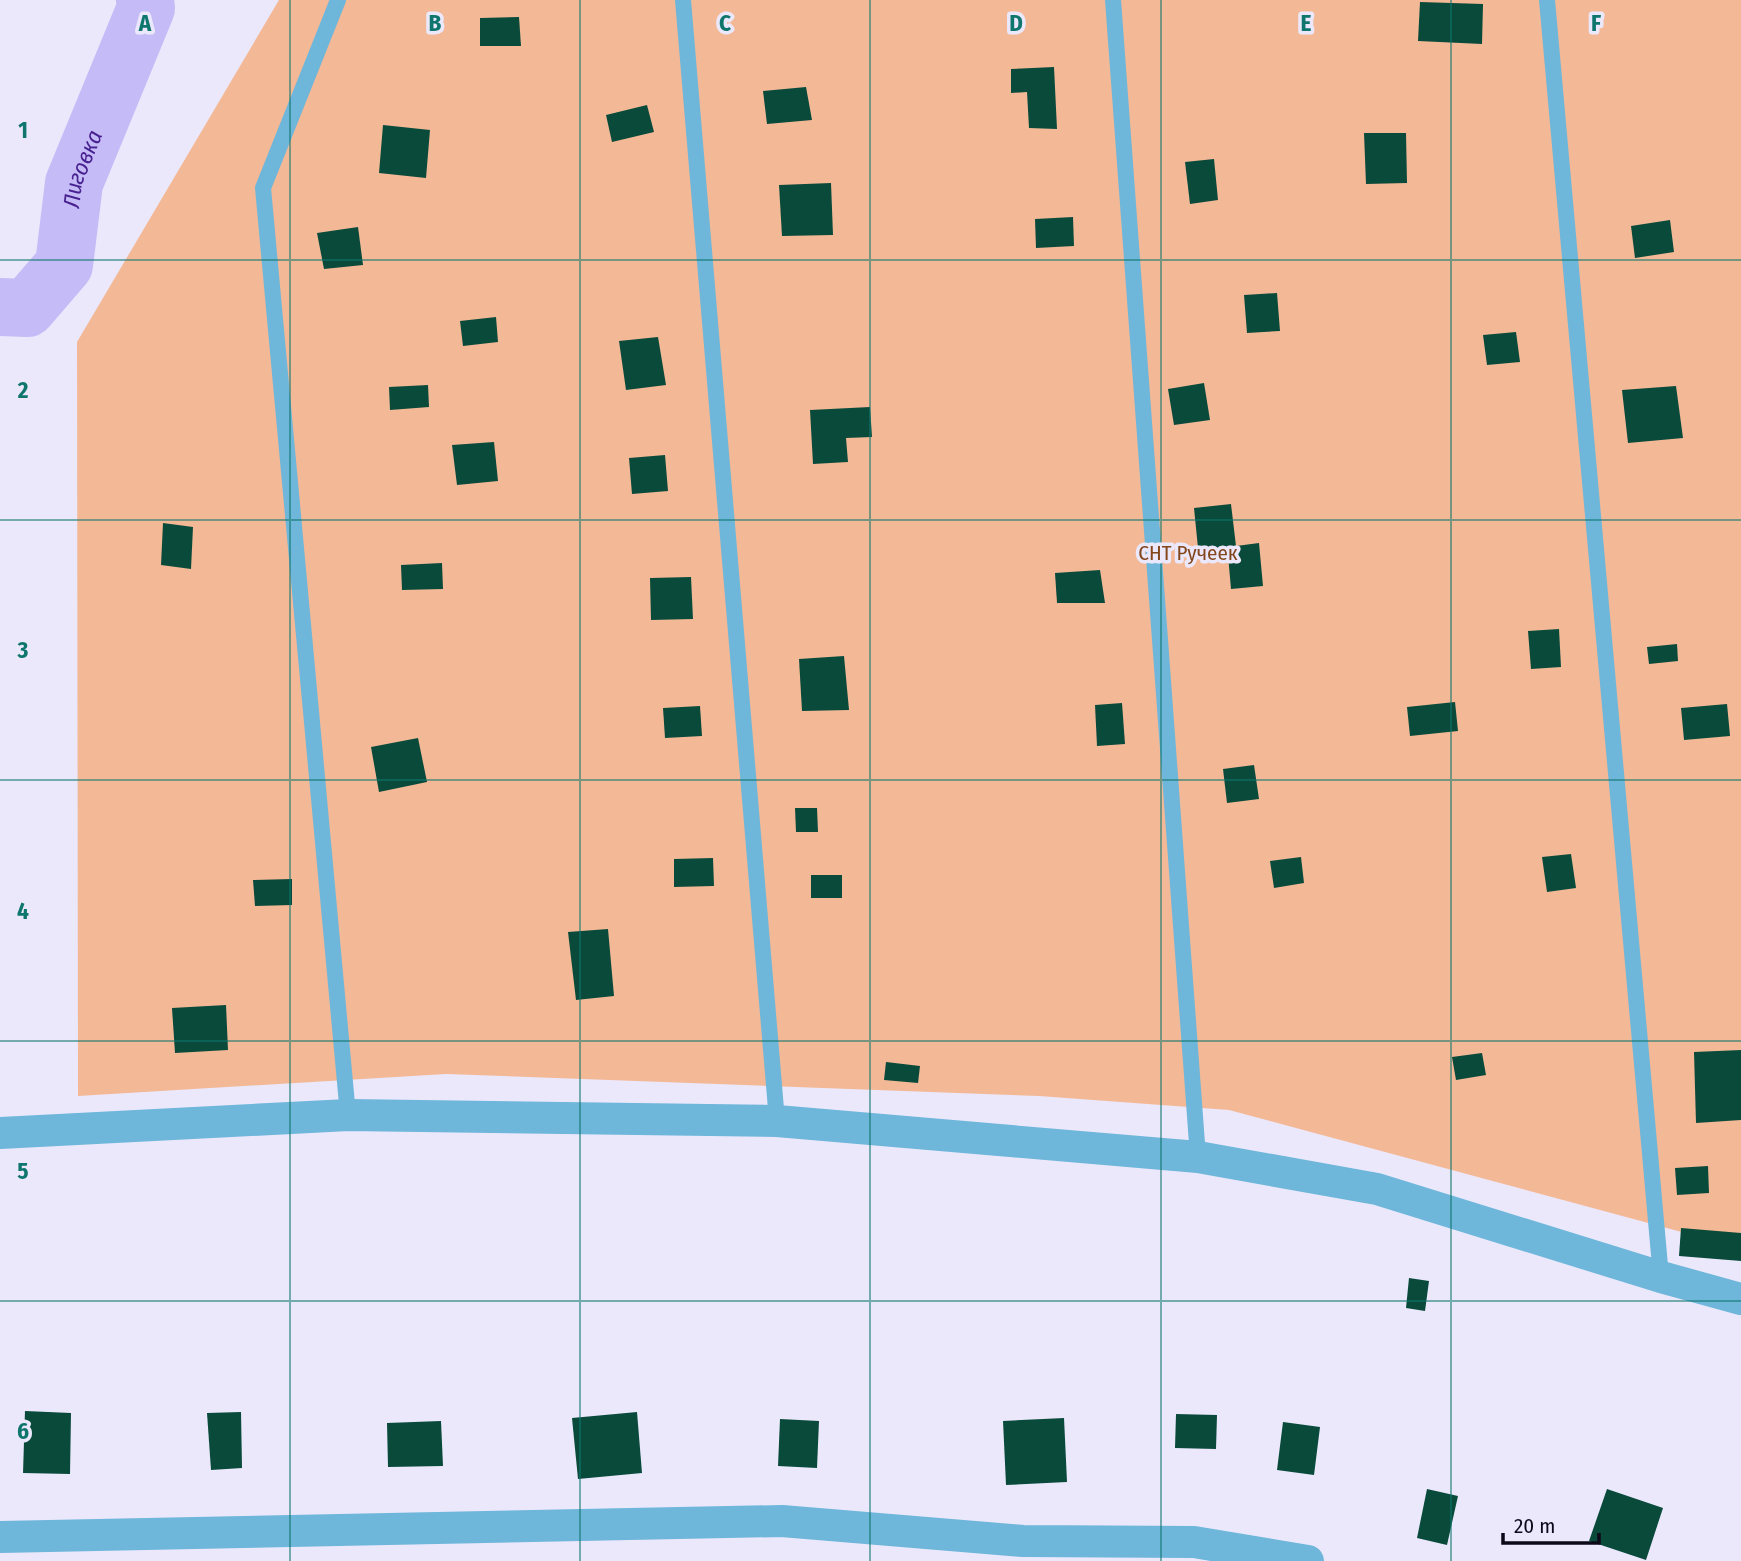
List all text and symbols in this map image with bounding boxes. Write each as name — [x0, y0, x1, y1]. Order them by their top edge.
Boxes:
text: A — [138, 9, 152, 37]
text: B — [429, 9, 442, 37]
text: C — [719, 9, 731, 37]
text: D — [1009, 9, 1023, 37]
text: E — [1301, 9, 1312, 37]
text: F — [1591, 9, 1601, 37]
text: 1 — [18, 116, 28, 144]
water label: Лиговка — [57, 126, 108, 210]
text: 2 — [17, 376, 29, 404]
park label: СНТ Ручеек — [1138, 540, 1238, 566]
text: 3 — [17, 636, 29, 664]
text: 4 — [17, 897, 29, 925]
text: 5 — [17, 1157, 29, 1185]
text: 6 — [17, 1417, 29, 1445]
scale bar — [1503, 1502, 1599, 1546]
text: 20 m — [1514, 1513, 1555, 1539]

